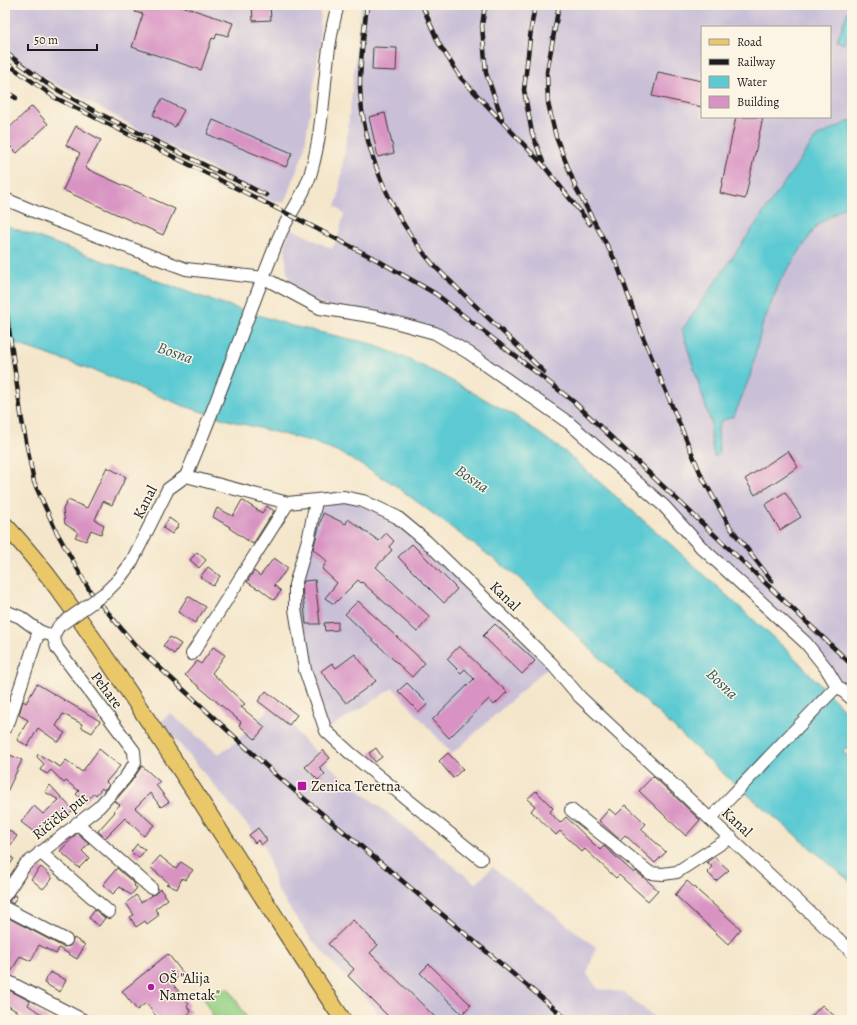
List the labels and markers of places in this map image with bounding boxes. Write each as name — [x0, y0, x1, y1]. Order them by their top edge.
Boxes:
place label: Zenica Teretna — [311, 776, 401, 796]
marker: Zenica Teretna — [296, 780, 308, 792]
place label: OŠ "Alija Nametak" — [159, 968, 220, 1005]
marker: OŠ "Alija Nametak" — [146, 982, 156, 992]

